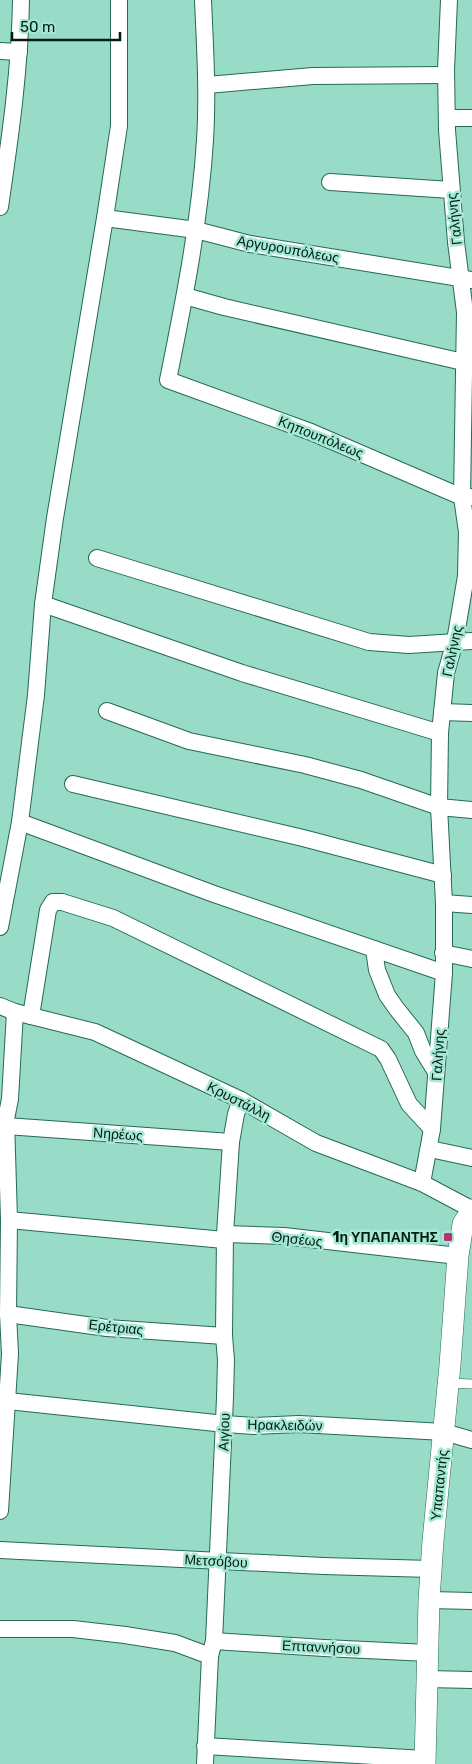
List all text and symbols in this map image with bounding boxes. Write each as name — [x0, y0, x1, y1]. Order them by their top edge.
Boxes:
scale bar — [12, 10, 120, 42]
text: 50 m — [20, 18, 55, 36]
street label: Γαλήνης — [443, 192, 466, 246]
street label: Αργυρουπόλεως — [235, 232, 341, 267]
street label: Κηπουπόλεως — [276, 413, 366, 462]
street label: Γαλήνης — [439, 624, 466, 678]
street label: Γαλήνης — [428, 1028, 449, 1082]
street label: Κρυστάλλη — [204, 1078, 273, 1125]
street label: Νηρέως — [93, 1124, 144, 1145]
street label: Θησέως — [271, 1228, 324, 1251]
place label: 1η ΥΠΑΠΑΝΤΗΣ — [333, 1229, 438, 1246]
marker: 1η ΥΠΑΠΑΝΤΗΣ — [442, 1231, 454, 1243]
street label: Ερέτριας — [88, 1316, 144, 1339]
street label: Αιγίου — [215, 1413, 234, 1451]
street label: Ηρακλειδών — [247, 1416, 323, 1435]
street label: Υπαπαντής — [427, 1448, 452, 1522]
street label: Μετσόβου — [184, 1551, 248, 1572]
street label: Επταννήσου — [281, 1637, 361, 1658]

